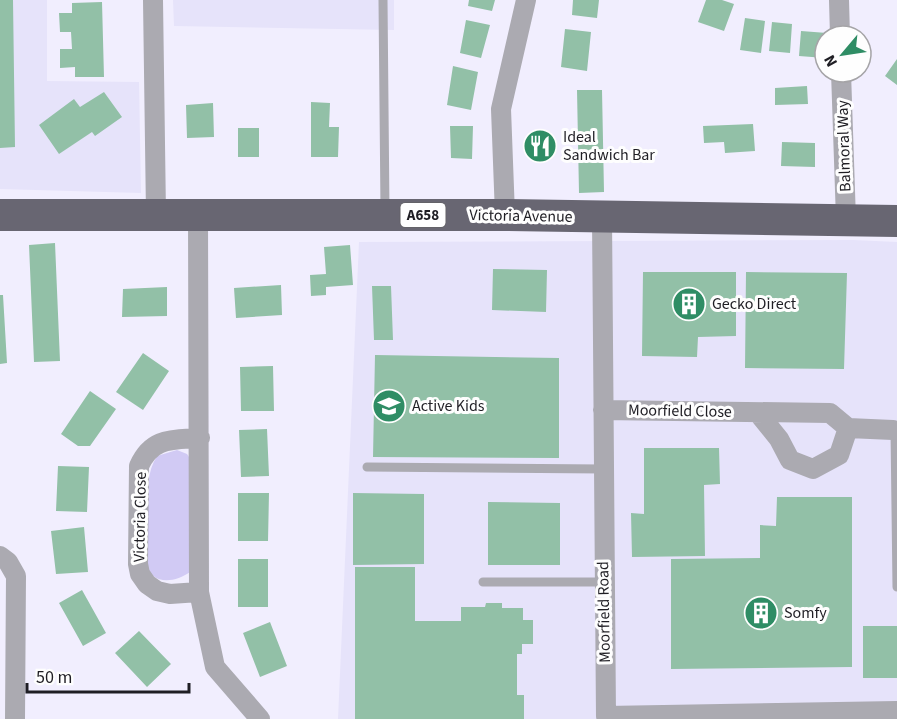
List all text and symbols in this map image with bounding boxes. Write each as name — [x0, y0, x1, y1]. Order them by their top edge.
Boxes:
north arrow — [813, 24, 873, 84]
text: N — [819, 51, 843, 71]
street label: Balmoral Way — [831, 99, 857, 192]
place label: Ideal Sandwich Bar — [563, 126, 655, 166]
restaurant icon: Ideal Sandwich Bar — [522, 128, 558, 164]
road number: A658 — [400, 203, 446, 227]
street label: Victoria Avenue — [469, 204, 573, 228]
building icon: Gecko Direct — [671, 286, 707, 322]
place label: Gecko Direct — [712, 293, 797, 315]
school or university icon: Active Kids — [371, 388, 407, 424]
place label: Active Kids — [412, 395, 485, 417]
street label: Moorfield Close — [628, 399, 732, 423]
street label: Victoria Close — [128, 472, 152, 562]
street label: Moorfield Road — [592, 561, 616, 663]
building icon: Somfy — [743, 595, 779, 631]
place label: Somfy — [784, 602, 827, 624]
scale bar — [27, 656, 189, 694]
text: 50 m — [36, 665, 72, 690]

